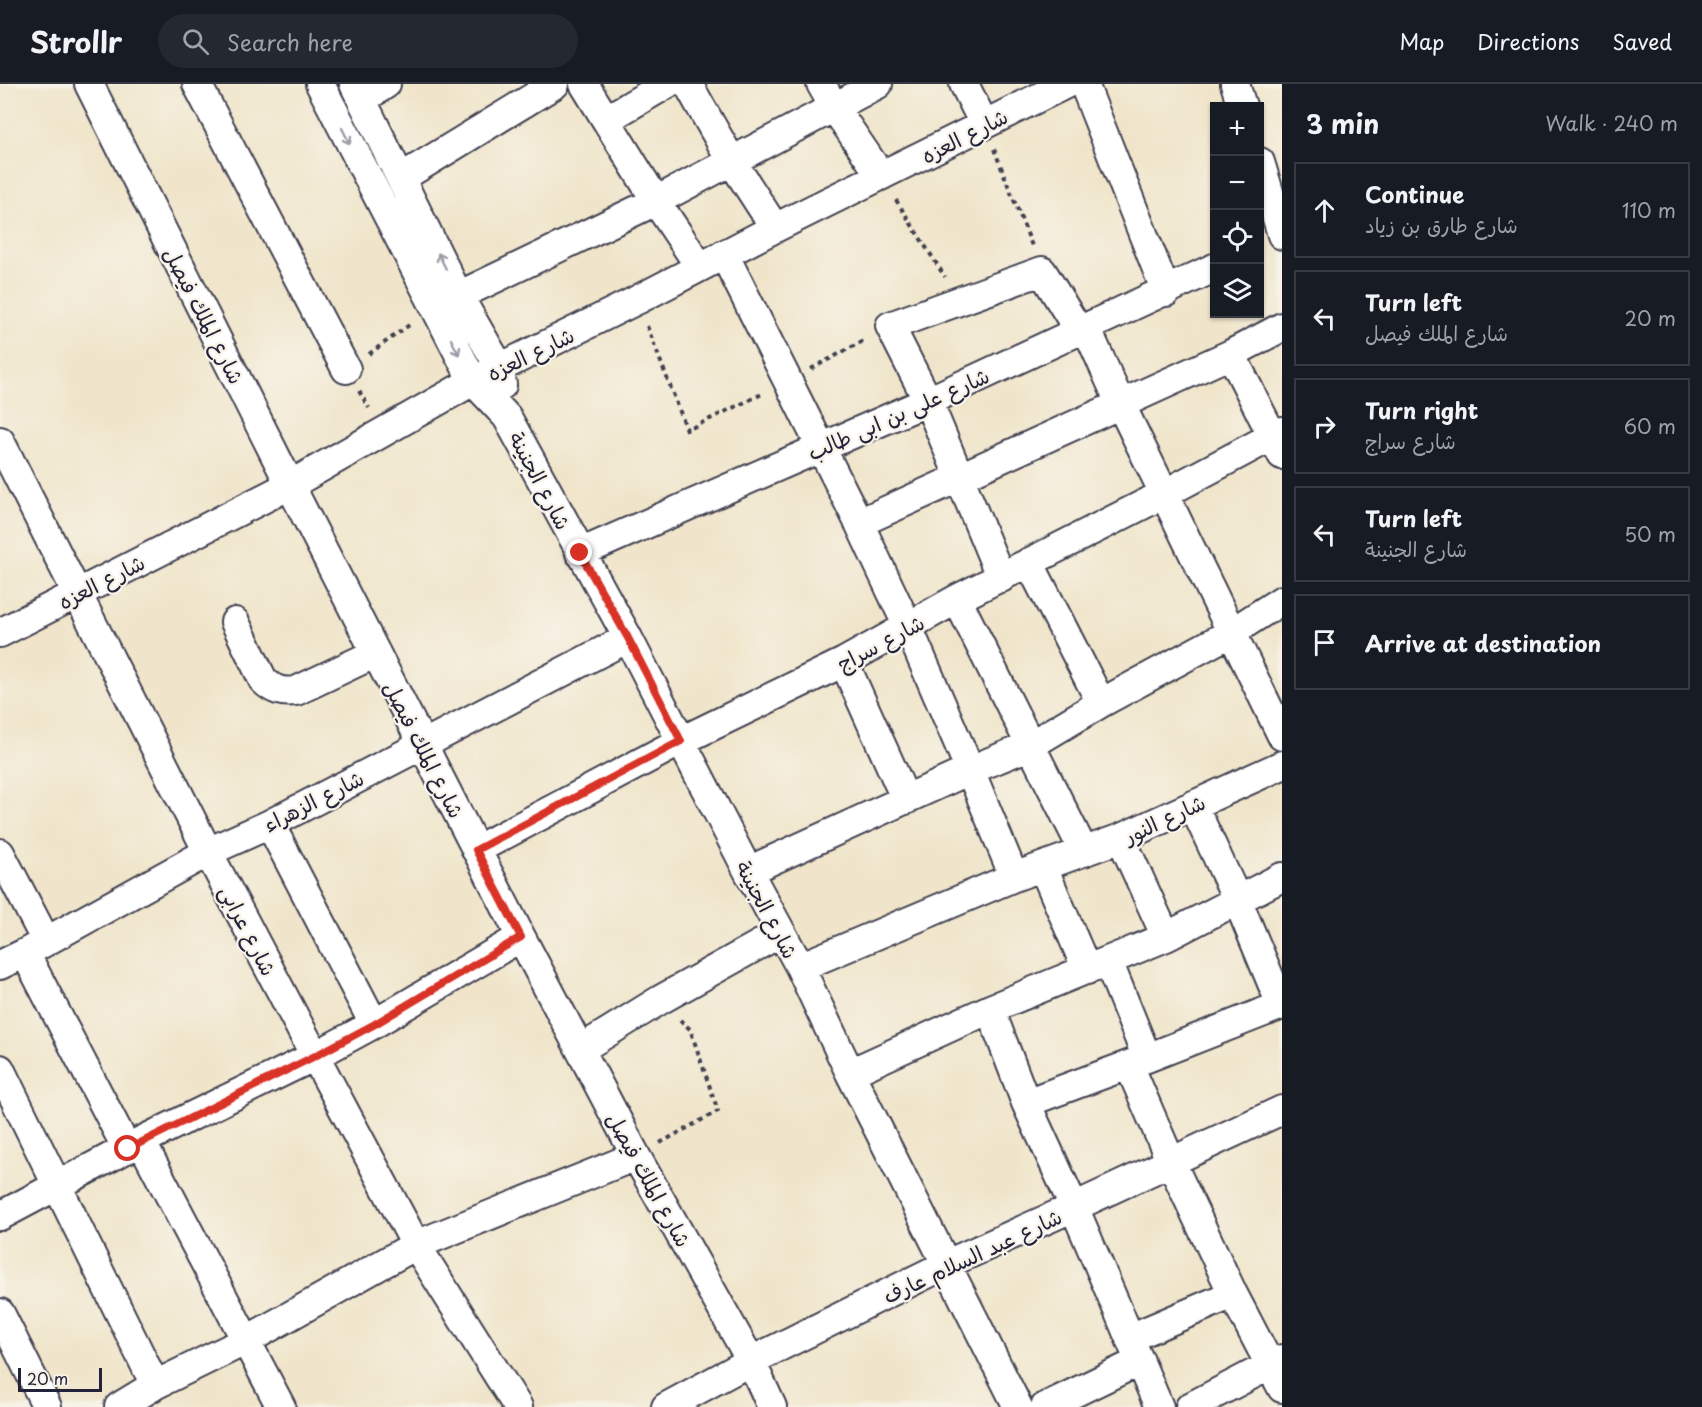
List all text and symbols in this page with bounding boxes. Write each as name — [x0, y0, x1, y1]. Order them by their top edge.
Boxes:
search box — [158, 14, 578, 68]
text: Strollr — [30, 20, 122, 63]
icon: search — [179, 25, 212, 58]
text: Search here — [227, 25, 353, 58]
text: Map — [1399, 25, 1444, 57]
text: Directions — [1477, 25, 1579, 57]
text: Saved — [1612, 25, 1672, 57]
street label: شارع العزه — [915, 99, 1013, 171]
map controls — [1210, 102, 1264, 318]
button: + — [1210, 102, 1264, 156]
text: 3 min — [1306, 104, 1379, 143]
text: Walk · 240 m — [1545, 108, 1678, 138]
one-way arrow — [341, 127, 353, 145]
button: − — [1210, 156, 1264, 210]
text: Continue — [1365, 177, 1464, 210]
icon: ahead — [1308, 194, 1341, 227]
text: 110 m — [1622, 195, 1676, 225]
button: locate — [1210, 210, 1264, 264]
text: شارع طارق بن زياد — [1365, 210, 1518, 240]
street label: شارع الملك فيصل — [156, 241, 253, 390]
one-way arrow — [435, 253, 447, 271]
button: layers — [1210, 264, 1264, 318]
text: Turn left — [1365, 285, 1462, 318]
icon: left — [1308, 302, 1341, 335]
text: 20 m — [1624, 303, 1676, 333]
street label: شارع العزه — [481, 318, 580, 389]
text: شارع الملك فيصل — [1365, 318, 1508, 348]
one-way arrow — [450, 337, 461, 355]
street label: شارع على بن ابى طالب — [802, 359, 994, 468]
text: Turn right — [1365, 393, 1478, 426]
icon: right — [1308, 410, 1341, 443]
text: 60 m — [1624, 411, 1676, 441]
street label: شارع الجنينة — [501, 425, 580, 535]
text: شارع سراج — [1365, 426, 1456, 456]
text: Turn left — [1365, 501, 1462, 534]
icon: left — [1308, 518, 1341, 551]
text: 50 m — [1624, 519, 1676, 549]
text: شارع الجنينة — [1365, 534, 1467, 564]
route end — [566, 539, 592, 565]
street label: شارع العزه — [52, 545, 150, 617]
street label: شارع سراج — [830, 605, 930, 679]
icon: arrive — [1308, 626, 1341, 659]
text: Arrive at destination — [1365, 626, 1601, 659]
street label: شارع الملك فيصل — [376, 675, 473, 824]
street label: شارع الزهراء — [257, 761, 369, 840]
street label: شارع النور — [1116, 785, 1211, 853]
street label: شارع الجنينة — [728, 854, 807, 964]
street label: شارع عرابى — [212, 879, 286, 981]
street label: شارع الملك فيصل — [599, 1106, 700, 1253]
route start — [114, 1135, 140, 1161]
street label: شارع عبد السلام عارف — [877, 1199, 1068, 1312]
scale bar — [18, 1365, 102, 1392]
text: 20 m — [27, 1366, 68, 1390]

